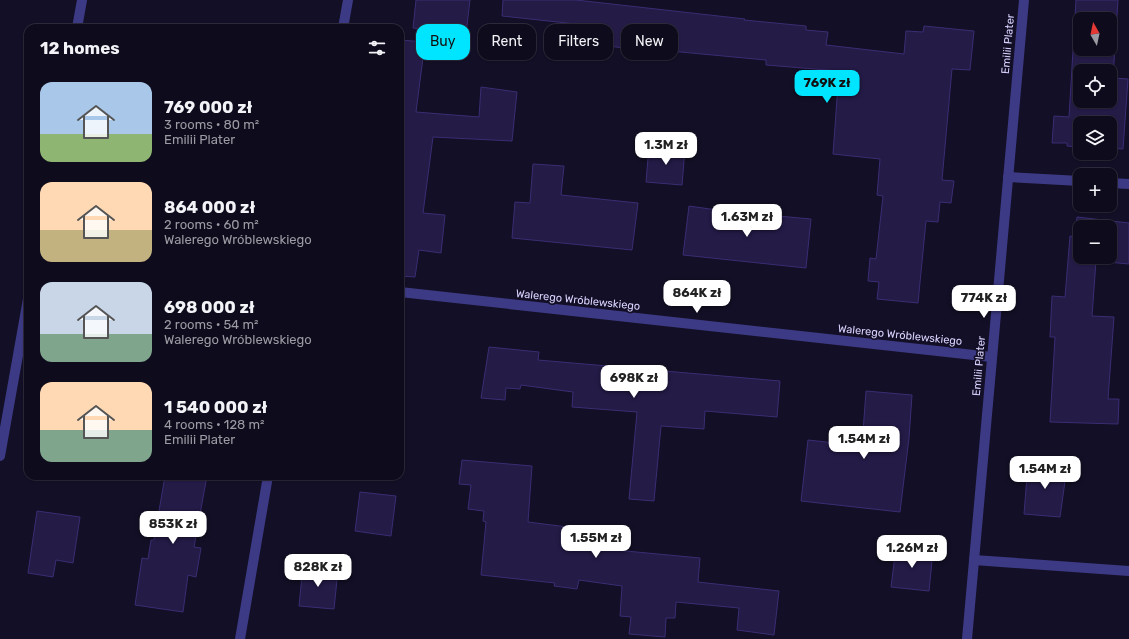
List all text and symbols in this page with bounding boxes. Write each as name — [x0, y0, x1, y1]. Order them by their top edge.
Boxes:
north arrow — [1073, 12, 1117, 56]
map controls — [1073, 12, 1117, 264]
street label: Emilii Plater — [999, 13, 1017, 75]
chip: Buy — [416, 24, 470, 60]
chip: Rent — [478, 24, 536, 60]
chip: Filters — [544, 24, 613, 60]
chip: New — [621, 24, 678, 60]
icon: filters — [366, 37, 388, 59]
text: 12 homes — [40, 38, 120, 58]
button: locate — [1073, 64, 1117, 108]
pin: 769K zł — [790, 70, 864, 104]
text: 769K zł — [804, 75, 850, 90]
text: 769 000 zł — [164, 97, 252, 117]
icon: home — [72, 98, 120, 146]
button: layers — [1073, 116, 1117, 160]
text: 3 rooms · 80 m² — [164, 117, 259, 132]
text: Emilii Plater — [164, 132, 235, 147]
pin: 1.3M zł — [629, 132, 703, 166]
text: 1.3M zł — [644, 137, 688, 152]
button: + — [1073, 168, 1117, 212]
text: 864 000 zł — [164, 197, 255, 217]
icon: home — [72, 198, 120, 246]
pin: 1.63M zł — [706, 204, 788, 238]
text: 1.63M zł — [721, 209, 773, 224]
text: 2 rooms · 60 m² — [164, 217, 259, 232]
button: − — [1073, 220, 1117, 264]
text: Walerego Wróblewskiego — [164, 232, 312, 247]
pin: 864K zł — [660, 280, 734, 314]
text: 864K zł — [672, 285, 722, 300]
pin: 774K zł — [947, 285, 1021, 319]
street label: Walerego Wróblewskiego — [515, 287, 641, 313]
text: 774K zł — [961, 290, 1007, 305]
text: 698 000 zł — [164, 297, 255, 317]
icon: home — [72, 298, 120, 346]
text: 2 rooms · 54 m² — [164, 317, 258, 332]
street label: Walerego Wróblewskiego — [837, 322, 963, 348]
text: Walerego Wróblewskiego — [164, 332, 312, 347]
street label: Emilii Plater — [970, 335, 988, 397]
pin: 698K zł — [597, 365, 671, 399]
text: 698K zł — [610, 370, 658, 385]
text: 1 540 000 zł — [164, 397, 267, 417]
icon: home — [72, 398, 120, 446]
text: 4 rooms · 128 m² — [164, 417, 264, 432]
pin: 1.54M zł — [823, 426, 905, 460]
text: 1.54M zł — [838, 431, 890, 446]
text: Emilii Plater — [164, 432, 235, 447]
pin: 1.54M zł — [1004, 456, 1086, 490]
text: 1.54M zł — [1019, 461, 1071, 476]
pin: 853K zł — [136, 511, 210, 545]
text: 853K zł — [149, 516, 197, 531]
pin: 1.55M zł — [555, 525, 637, 559]
text: 1.55M zł — [570, 530, 622, 545]
pin: 1.26M zł — [871, 535, 953, 569]
text: 1.26M zł — [886, 540, 938, 555]
pin: 828K zł — [281, 554, 355, 588]
text: 828K zł — [293, 559, 343, 574]

